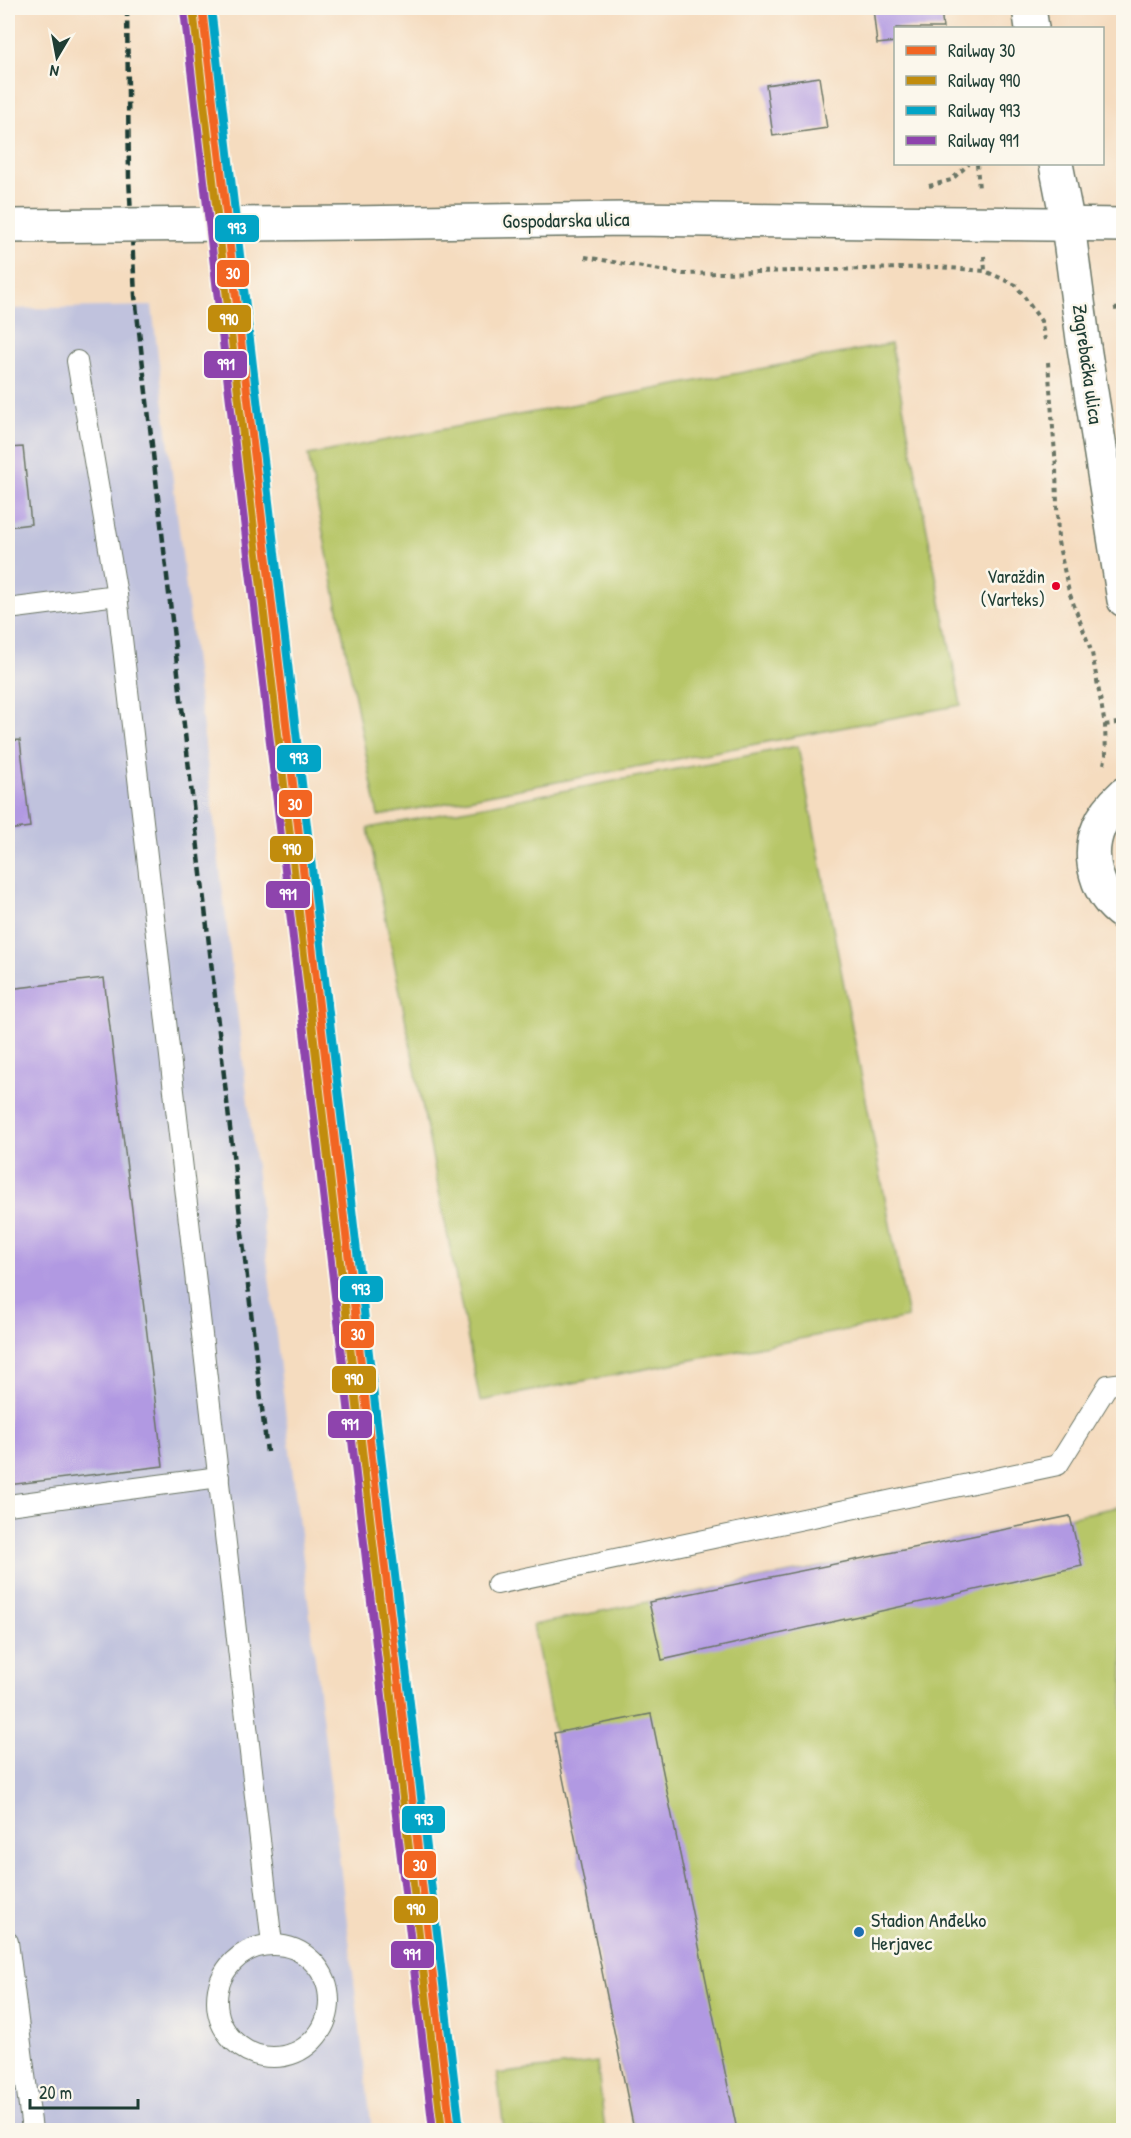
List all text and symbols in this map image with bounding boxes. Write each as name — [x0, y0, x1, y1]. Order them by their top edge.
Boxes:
north arrow — [27, 27, 87, 87]
legend — [894, 27, 1104, 165]
text: Railway 30 — [948, 38, 1015, 63]
text: N — [48, 60, 60, 83]
text: Railway 990 — [948, 68, 1020, 93]
text: Railway 993 — [948, 98, 1020, 123]
text: Railway 991 — [948, 128, 1019, 153]
street label: Gospodarska ulica — [502, 205, 630, 234]
line badge: 993 — [214, 214, 260, 243]
text: 993 — [228, 217, 246, 239]
line badge: 30 — [216, 259, 250, 288]
text: 30 — [226, 262, 240, 284]
street label: Zagrebačka ulica — [1067, 302, 1110, 426]
line badge: 990 — [207, 304, 252, 333]
text: 990 — [220, 308, 238, 330]
line badge: 991 — [203, 350, 248, 379]
text: 991 — [217, 353, 235, 375]
place label: Varaždin (Varteks) — [981, 564, 1045, 612]
marker: Varaždin (Varteks) — [1050, 580, 1062, 592]
line badge: 993 — [276, 744, 322, 773]
text: 993 — [290, 747, 308, 769]
line badge: 30 — [278, 789, 313, 818]
text: 30 — [288, 793, 302, 815]
line badge: 990 — [269, 835, 314, 863]
text: 990 — [283, 838, 301, 860]
line badge: 991 — [265, 880, 311, 909]
text: 991 — [279, 883, 297, 905]
line badge: 993 — [339, 1275, 384, 1303]
text: 993 — [352, 1278, 370, 1300]
line badge: 30 — [340, 1320, 375, 1349]
text: 30 — [351, 1323, 365, 1345]
line badge: 990 — [331, 1365, 377, 1394]
text: 990 — [345, 1368, 363, 1390]
line badge: 991 — [327, 1410, 373, 1439]
text: 991 — [341, 1413, 359, 1435]
line badge: 993 — [401, 1805, 446, 1834]
text: 993 — [415, 1808, 433, 1830]
line badge: 30 — [403, 1850, 437, 1879]
text: 30 — [413, 1854, 427, 1876]
line badge: 990 — [393, 1895, 439, 1924]
text: 990 — [407, 1898, 425, 1920]
place label: Stadion Anđelko Herjavec — [871, 1906, 986, 1956]
marker: Stadion Anđelko Herjavec — [852, 1925, 866, 1939]
line badge: 991 — [390, 1940, 435, 1969]
text: 991 — [403, 1943, 421, 1965]
scale bar — [30, 2072, 138, 2110]
text: 20 m — [39, 2080, 72, 2105]

